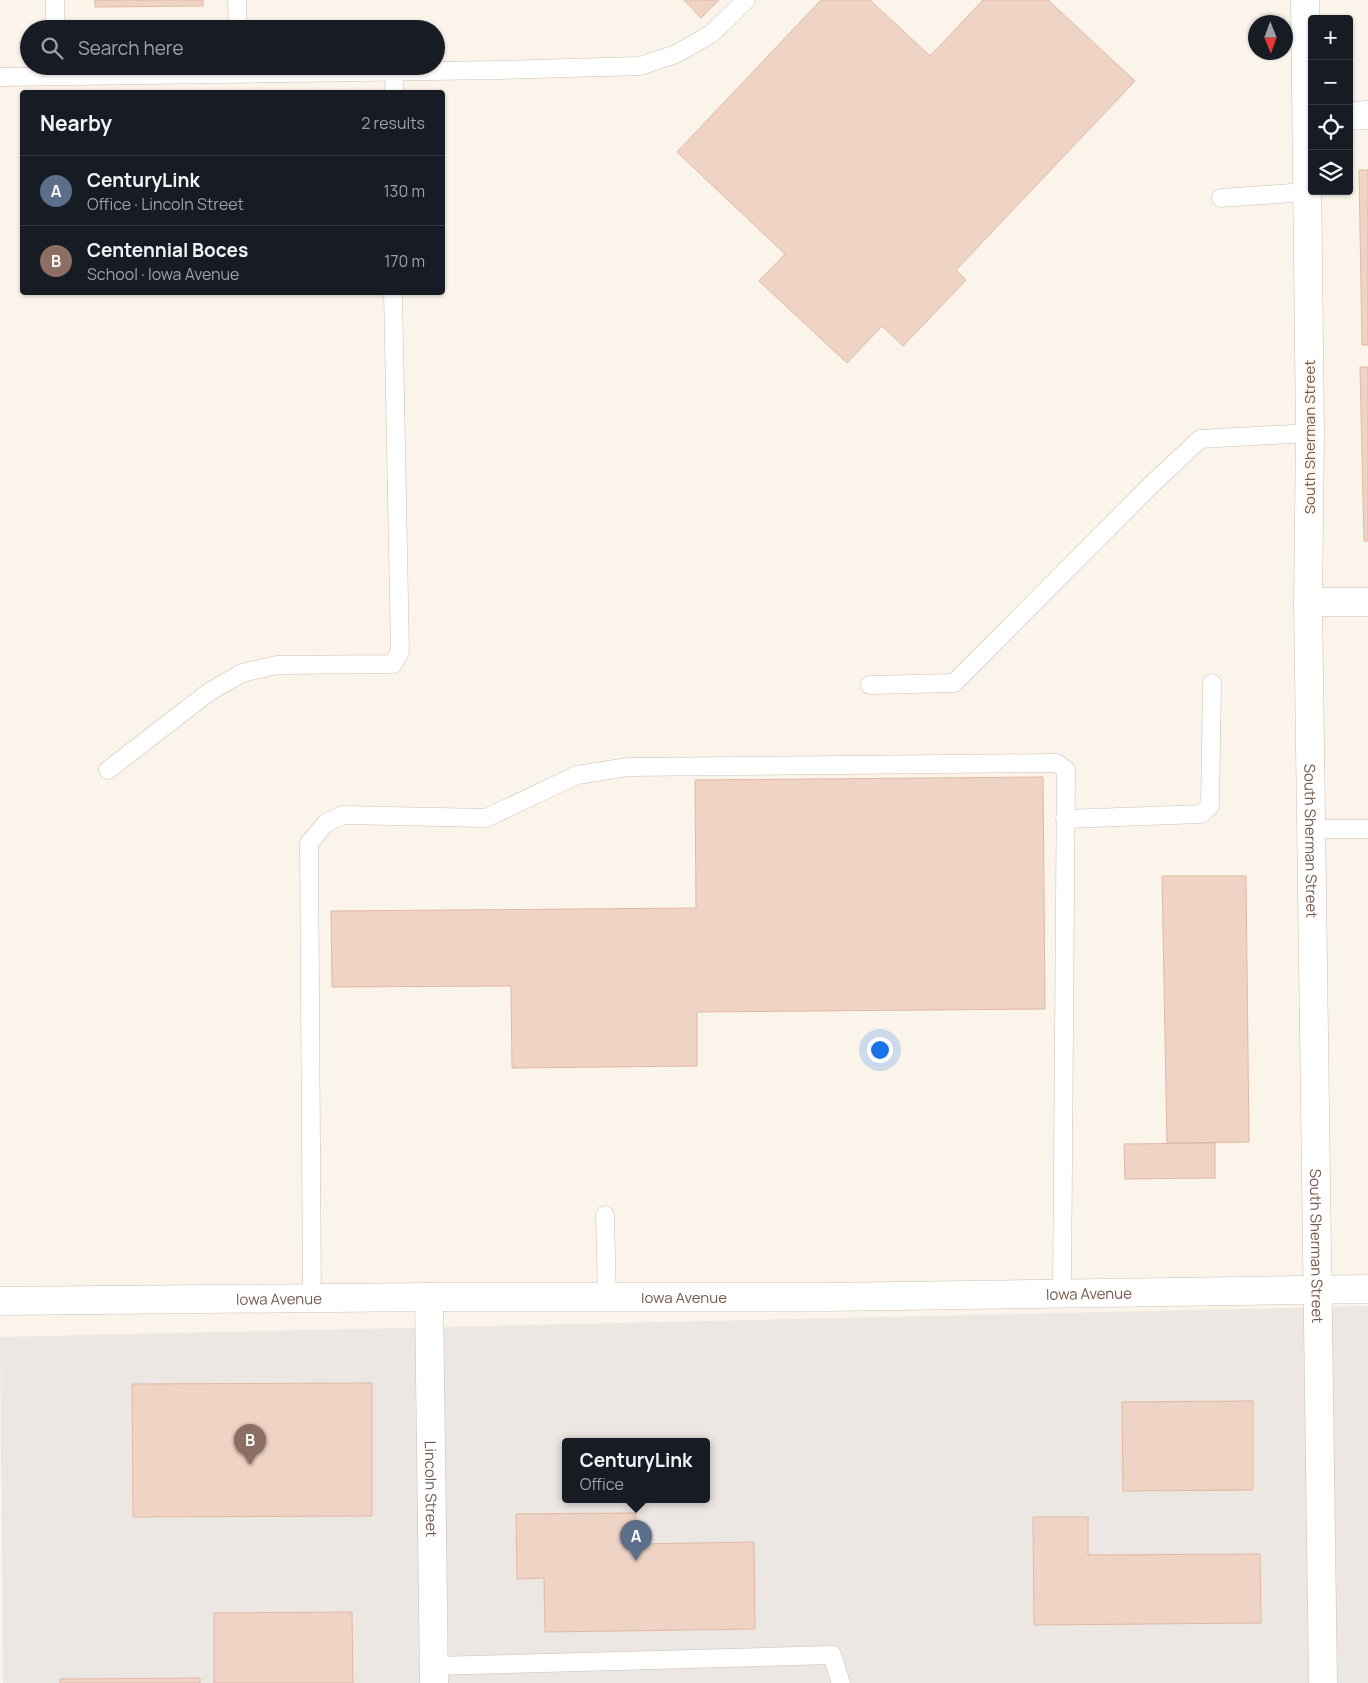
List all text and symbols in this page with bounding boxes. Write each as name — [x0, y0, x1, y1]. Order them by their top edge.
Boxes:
north arrow — [1248, 15, 1293, 60]
map controls — [1308, 15, 1353, 195]
button: + — [1308, 15, 1353, 60]
search box — [20, 20, 445, 75]
icon: search — [38, 34, 66, 62]
text: Search here — [78, 35, 184, 61]
button: − — [1308, 60, 1353, 105]
button: locate — [1308, 105, 1353, 150]
text: Nearby — [40, 109, 112, 137]
text: 2 results — [361, 112, 425, 134]
button: layers — [1308, 150, 1353, 195]
text: CenturyLink — [87, 167, 200, 193]
text: A — [51, 180, 61, 202]
text: 130 m — [383, 180, 425, 202]
text: Office · Lincoln Street — [87, 193, 244, 215]
text: Centennial Boces — [87, 237, 248, 263]
text: B — [51, 250, 61, 272]
text: 170 m — [384, 250, 425, 272]
text: School · Iowa Avenue — [87, 263, 239, 285]
street label: South Sherman Street — [1299, 360, 1320, 514]
street label: South Sherman Street — [1300, 764, 1323, 918]
your location — [867, 1037, 893, 1063]
street label: South Sherman Street — [1305, 1169, 1329, 1323]
street label: Iowa Avenue — [1046, 1282, 1132, 1304]
street label: Iowa Avenue — [236, 1287, 322, 1309]
street label: Iowa Avenue — [641, 1287, 727, 1308]
pin: B — [234, 1424, 266, 1465]
popup — [562, 1438, 710, 1503]
street label: Lincoln Street — [420, 1441, 443, 1537]
text: CenturyLink — [580, 1447, 692, 1473]
text: Office — [580, 1473, 624, 1495]
pin: A — [620, 1520, 652, 1561]

